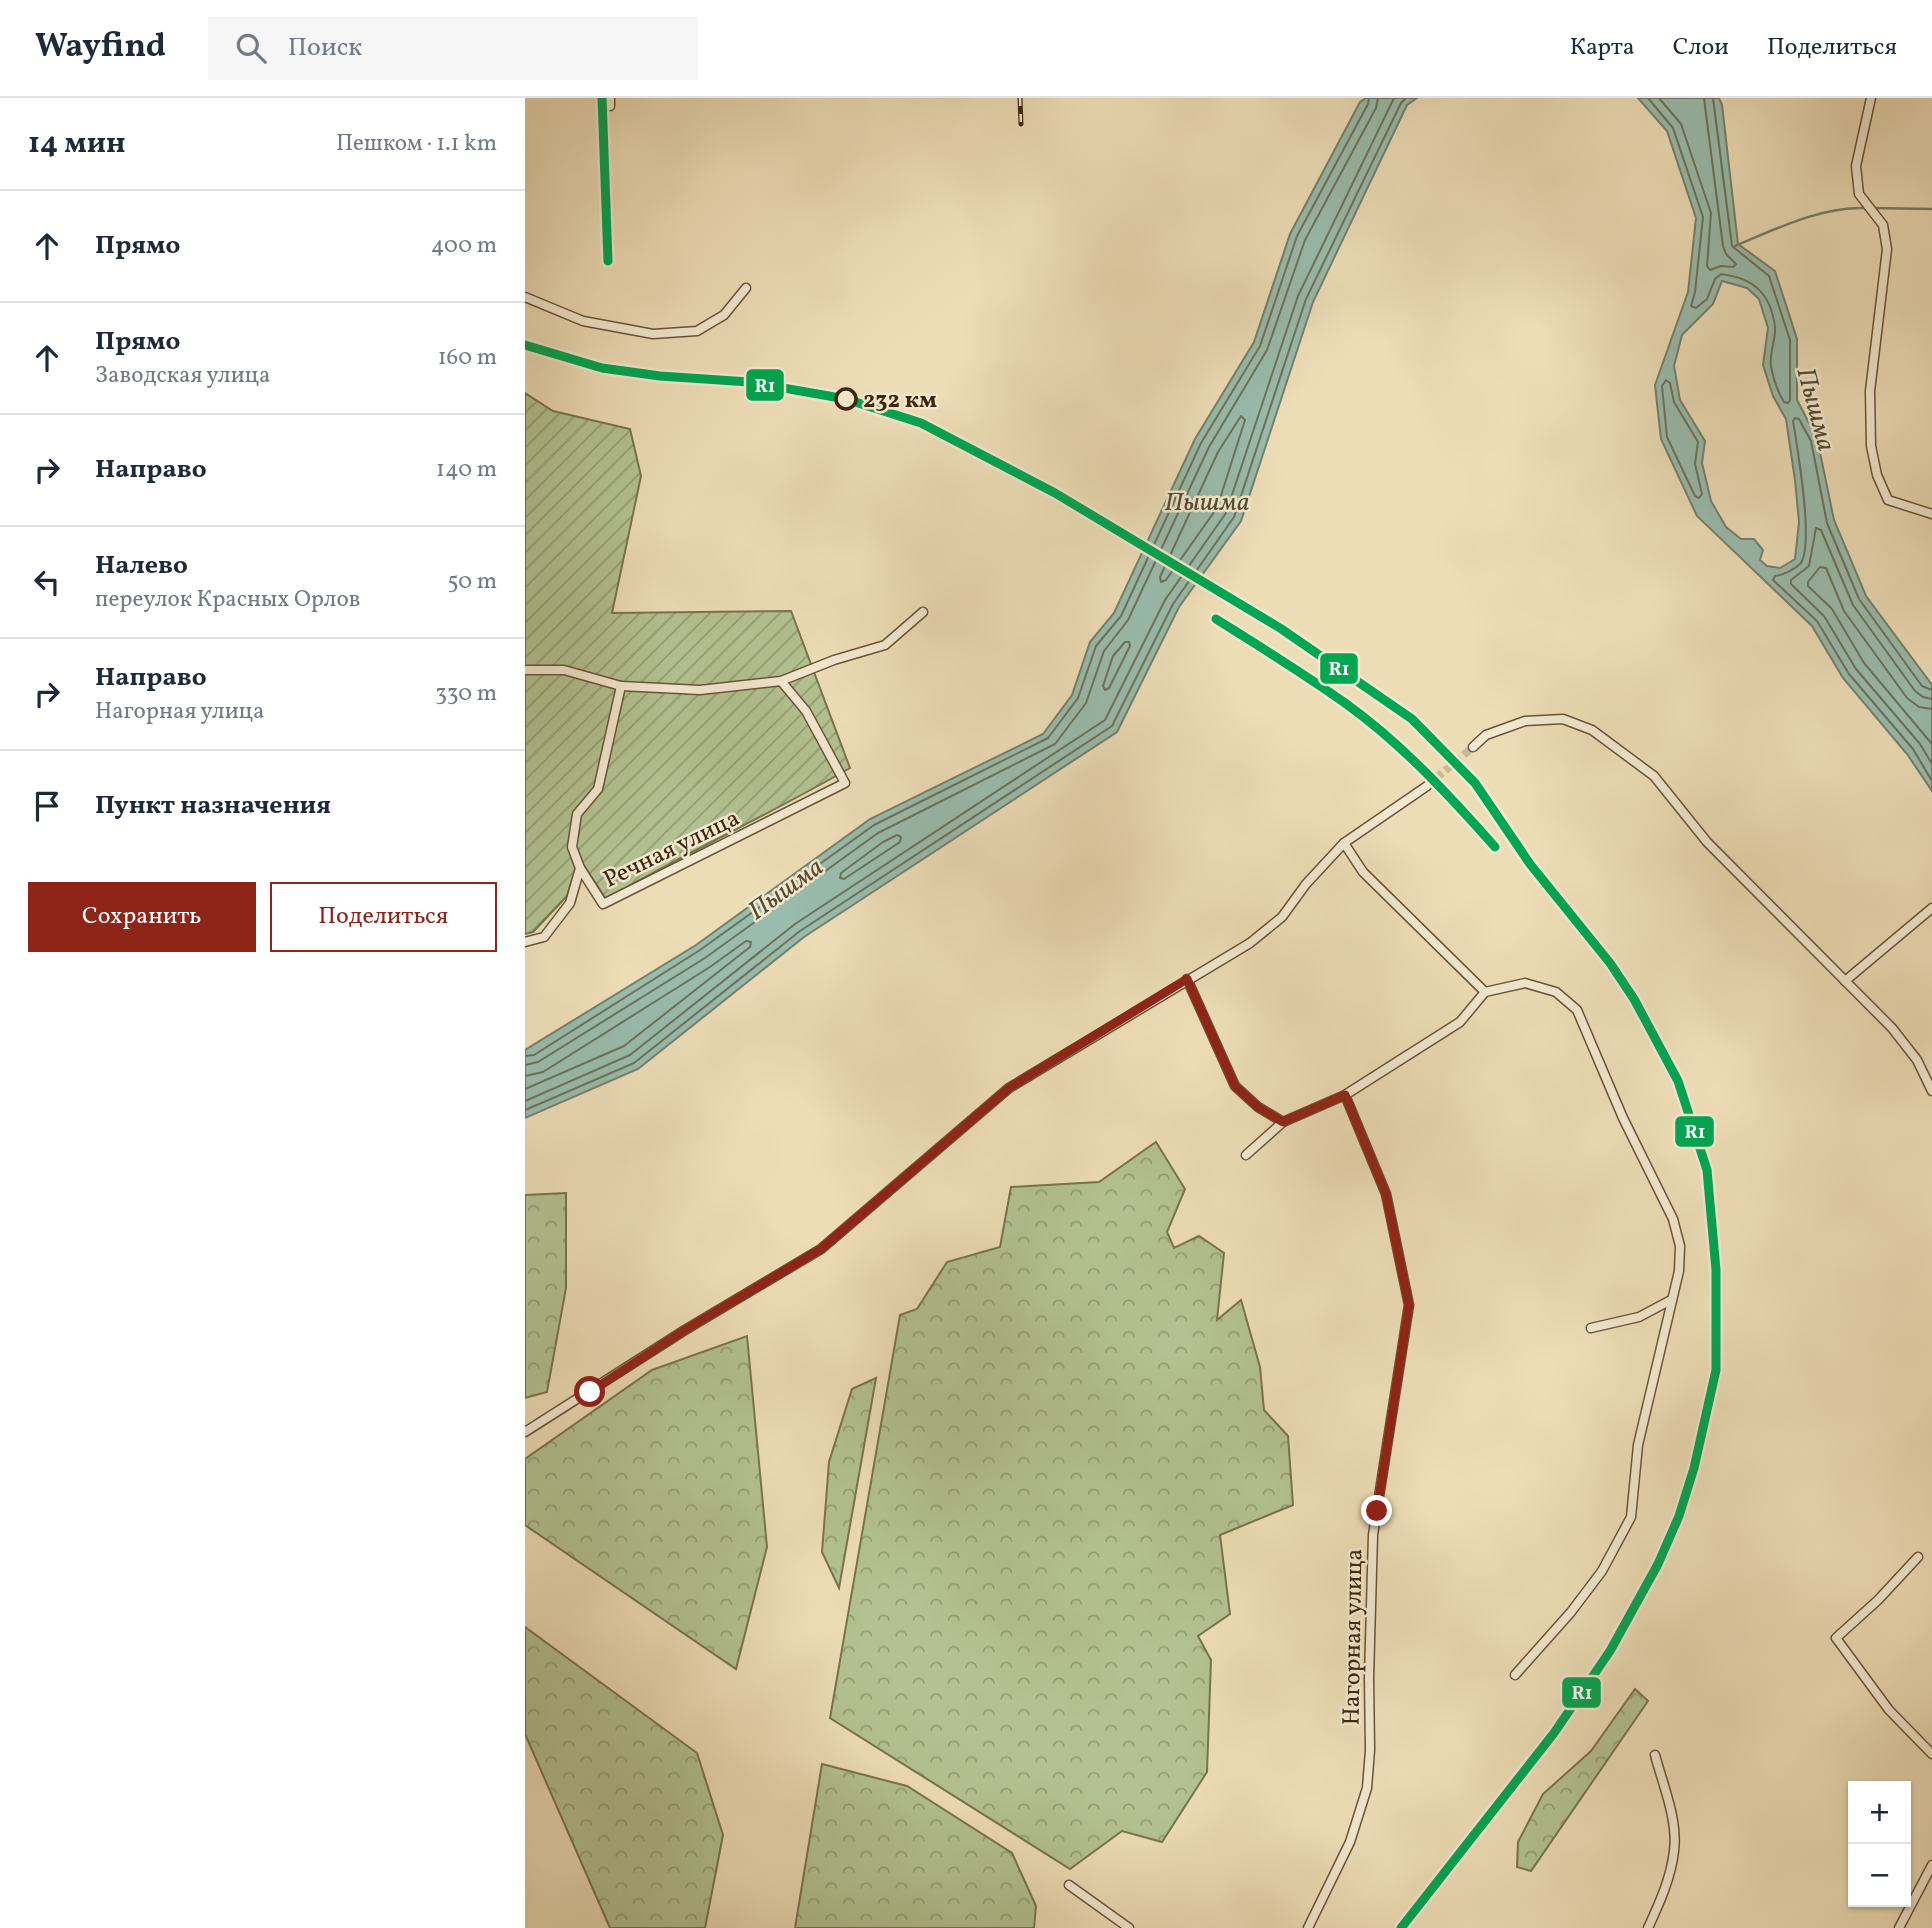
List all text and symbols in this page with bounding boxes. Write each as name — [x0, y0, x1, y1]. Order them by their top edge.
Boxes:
search box — [208, 17, 698, 80]
text: Wayfind — [35, 25, 166, 71]
icon: search — [232, 29, 270, 67]
text: Поиск — [288, 30, 362, 66]
text: Карта — [1570, 31, 1635, 65]
text: Слои — [1673, 31, 1729, 65]
text: Поделиться — [1767, 31, 1897, 65]
text: 14 мин — [28, 123, 126, 165]
text: Пешком · 1.1 km — [336, 128, 497, 160]
icon: ahead — [28, 227, 66, 265]
text: Прямо — [95, 228, 180, 264]
text: 400 m — [431, 230, 497, 262]
text: Прямо — [95, 324, 180, 360]
icon: ahead — [28, 339, 66, 377]
text: 160 m — [438, 342, 497, 374]
text: Заводская улица — [95, 360, 270, 392]
water label: Пышма — [1787, 364, 1843, 455]
line badge: R1 — [745, 368, 785, 402]
text: R1 — [755, 374, 775, 400]
place label: 232 км — [863, 384, 937, 418]
marker: 232 км — [835, 388, 857, 410]
icon: right — [28, 451, 66, 489]
text: Направо — [95, 452, 207, 488]
text: 140 m — [436, 454, 497, 486]
water label: Пышма — [1164, 485, 1250, 521]
text: Налево — [95, 548, 188, 584]
icon: left — [28, 563, 66, 601]
text: 50 m — [448, 566, 497, 598]
text: переулок Красных Орлов — [95, 584, 360, 616]
line badge: R1 — [1319, 652, 1359, 685]
text: R1 — [1329, 657, 1349, 683]
text: Направо — [95, 660, 207, 696]
icon: right — [28, 675, 66, 713]
text: 330 m — [435, 678, 497, 710]
text: Нагорная улица — [95, 696, 264, 728]
icon: arrive — [28, 787, 66, 825]
text: Пункт назначения — [95, 788, 331, 824]
street label: Речная улица — [598, 802, 746, 897]
water label: Пышма — [741, 850, 831, 929]
button: Сохранить — [28, 882, 256, 952]
button: Поделиться — [270, 882, 497, 952]
line badge: R1 — [1674, 1115, 1715, 1148]
text: R1 — [1685, 1120, 1705, 1146]
route start — [574, 1376, 605, 1407]
route end — [1361, 1495, 1392, 1526]
street label: Нагорная улица — [1335, 1548, 1373, 1726]
line badge: R1 — [1561, 1676, 1602, 1709]
text: R1 — [1572, 1681, 1592, 1707]
map controls — [1848, 1781, 1911, 1907]
button: + — [1848, 1781, 1911, 1844]
button: − — [1848, 1844, 1911, 1907]

